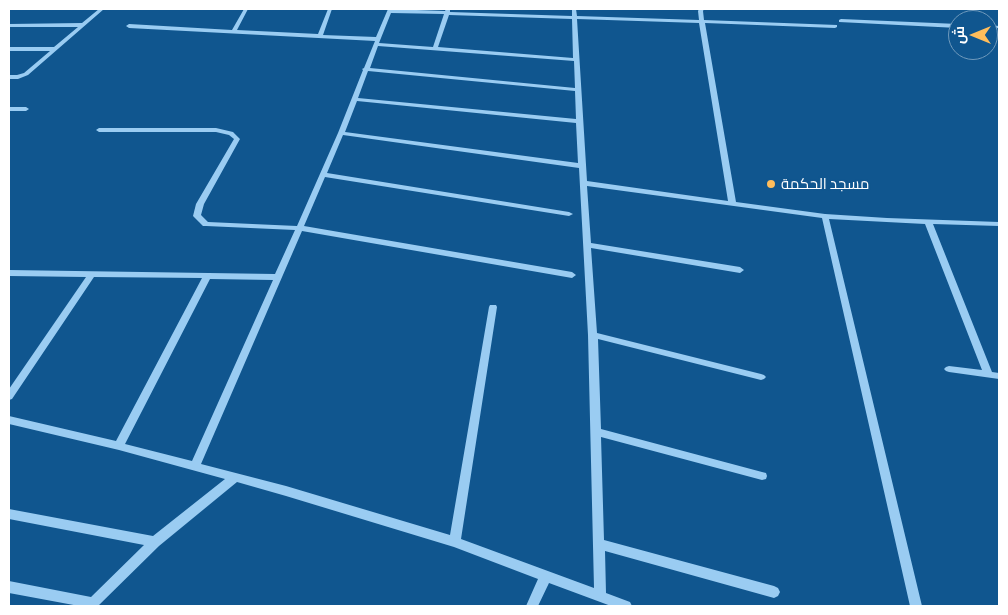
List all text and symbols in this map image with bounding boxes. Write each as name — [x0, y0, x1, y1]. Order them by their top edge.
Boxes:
north arrow — [948, 10, 998, 60]
text: ش — [950, 26, 967, 44]
place label: مسجد الحكمة — [781, 175, 869, 193]
marker: مسجد الحكمة — [765, 178, 777, 190]

